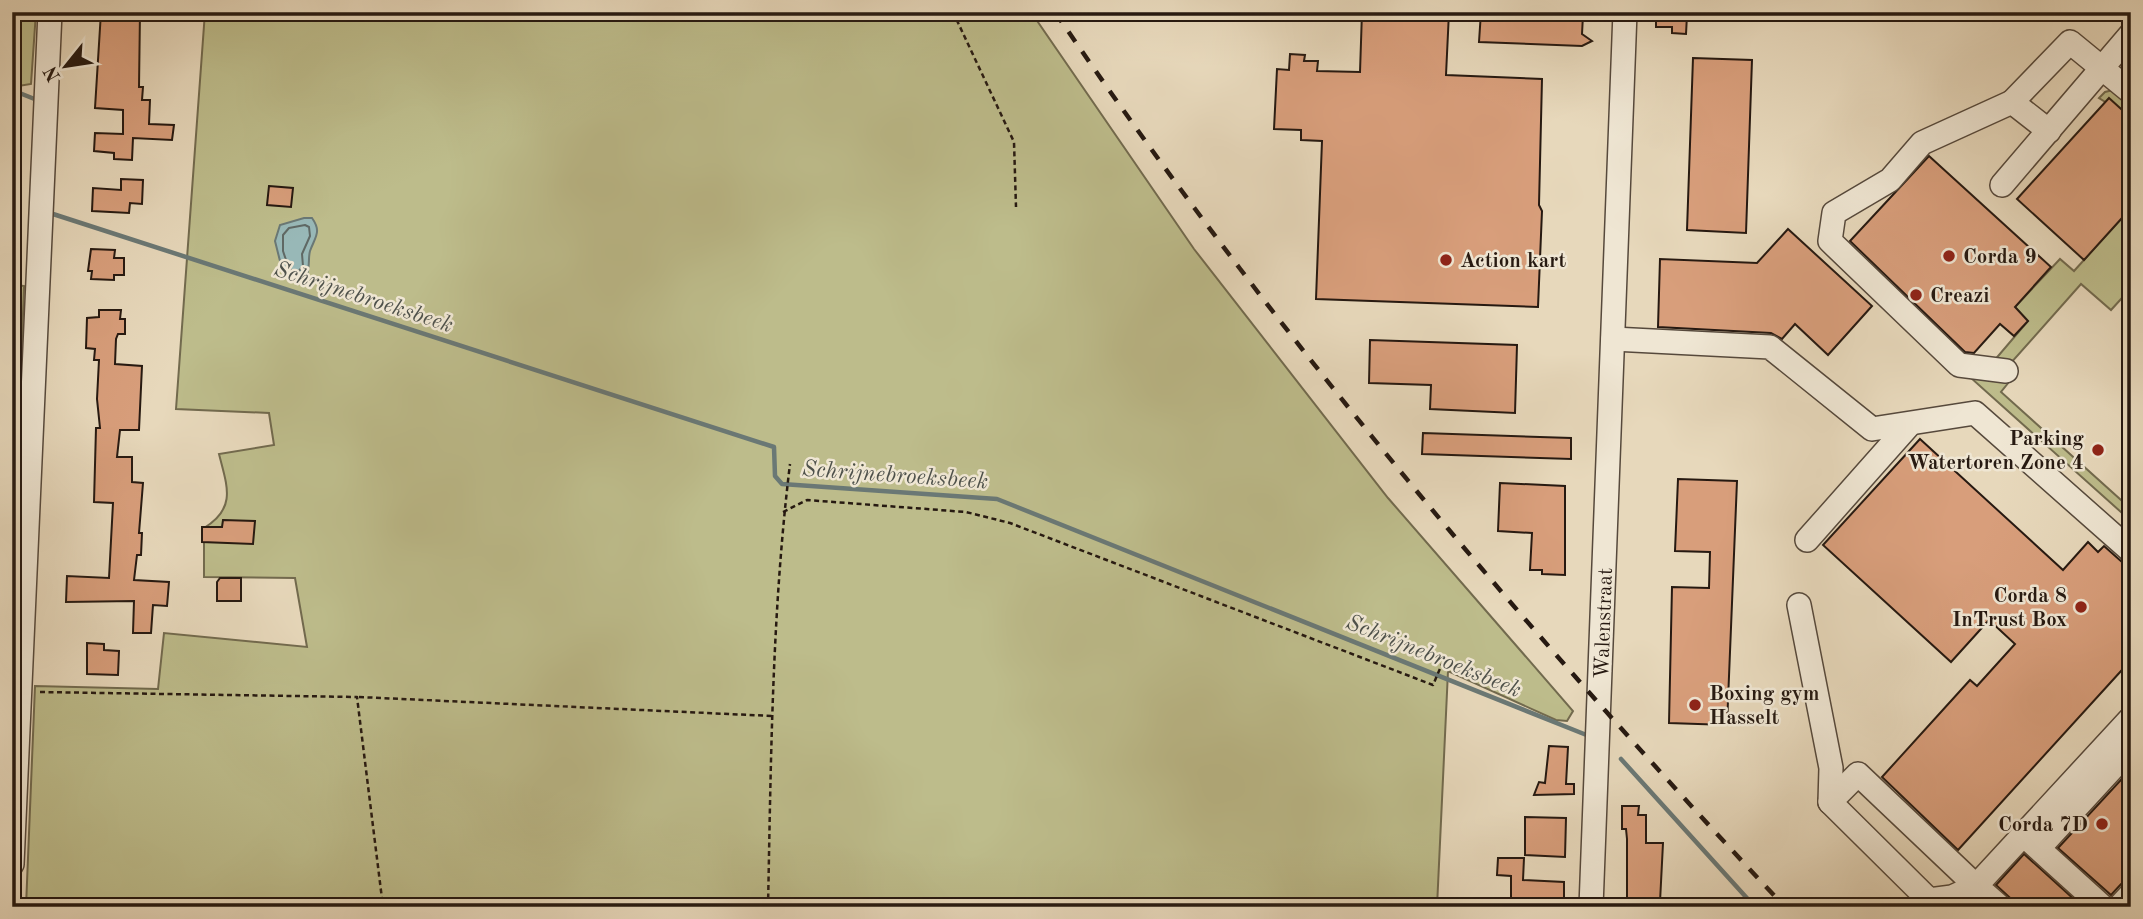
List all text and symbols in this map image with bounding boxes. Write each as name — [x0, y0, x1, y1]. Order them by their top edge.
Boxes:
north arrow — [32, 32, 102, 102]
text: N — [41, 62, 65, 84]
place label: Corda 9 — [1963, 247, 2037, 268]
marker: Corda 9 — [1941, 248, 1957, 264]
place label: Action kart — [1460, 251, 1566, 272]
marker: Action kart — [1438, 252, 1454, 268]
water label: Schrijnebroeksbeek — [271, 258, 456, 338]
place label: Creazi — [1930, 286, 1989, 307]
marker: Creazi — [1908, 287, 1924, 303]
place label: Parking Watertoren Zone 4 — [1907, 429, 2084, 474]
marker: Parking Watertoren Zone 4 — [2090, 442, 2106, 458]
water label: Schrijnebroeksbeek — [801, 458, 989, 494]
street label: Walenstraat — [1592, 567, 1617, 679]
place label: Corda 8 InTrust Box — [1952, 586, 2067, 631]
marker: Corda 8 InTrust Box — [2073, 599, 2089, 615]
water label: Schrijnebroeksbeek — [1342, 611, 1524, 703]
place label: Boxing gym Hasselt — [1709, 684, 1820, 729]
marker: Boxing gym Hasselt — [1687, 697, 1703, 713]
place label: Corda 7D — [1998, 815, 2088, 836]
marker: Corda 7D — [2094, 816, 2110, 832]

